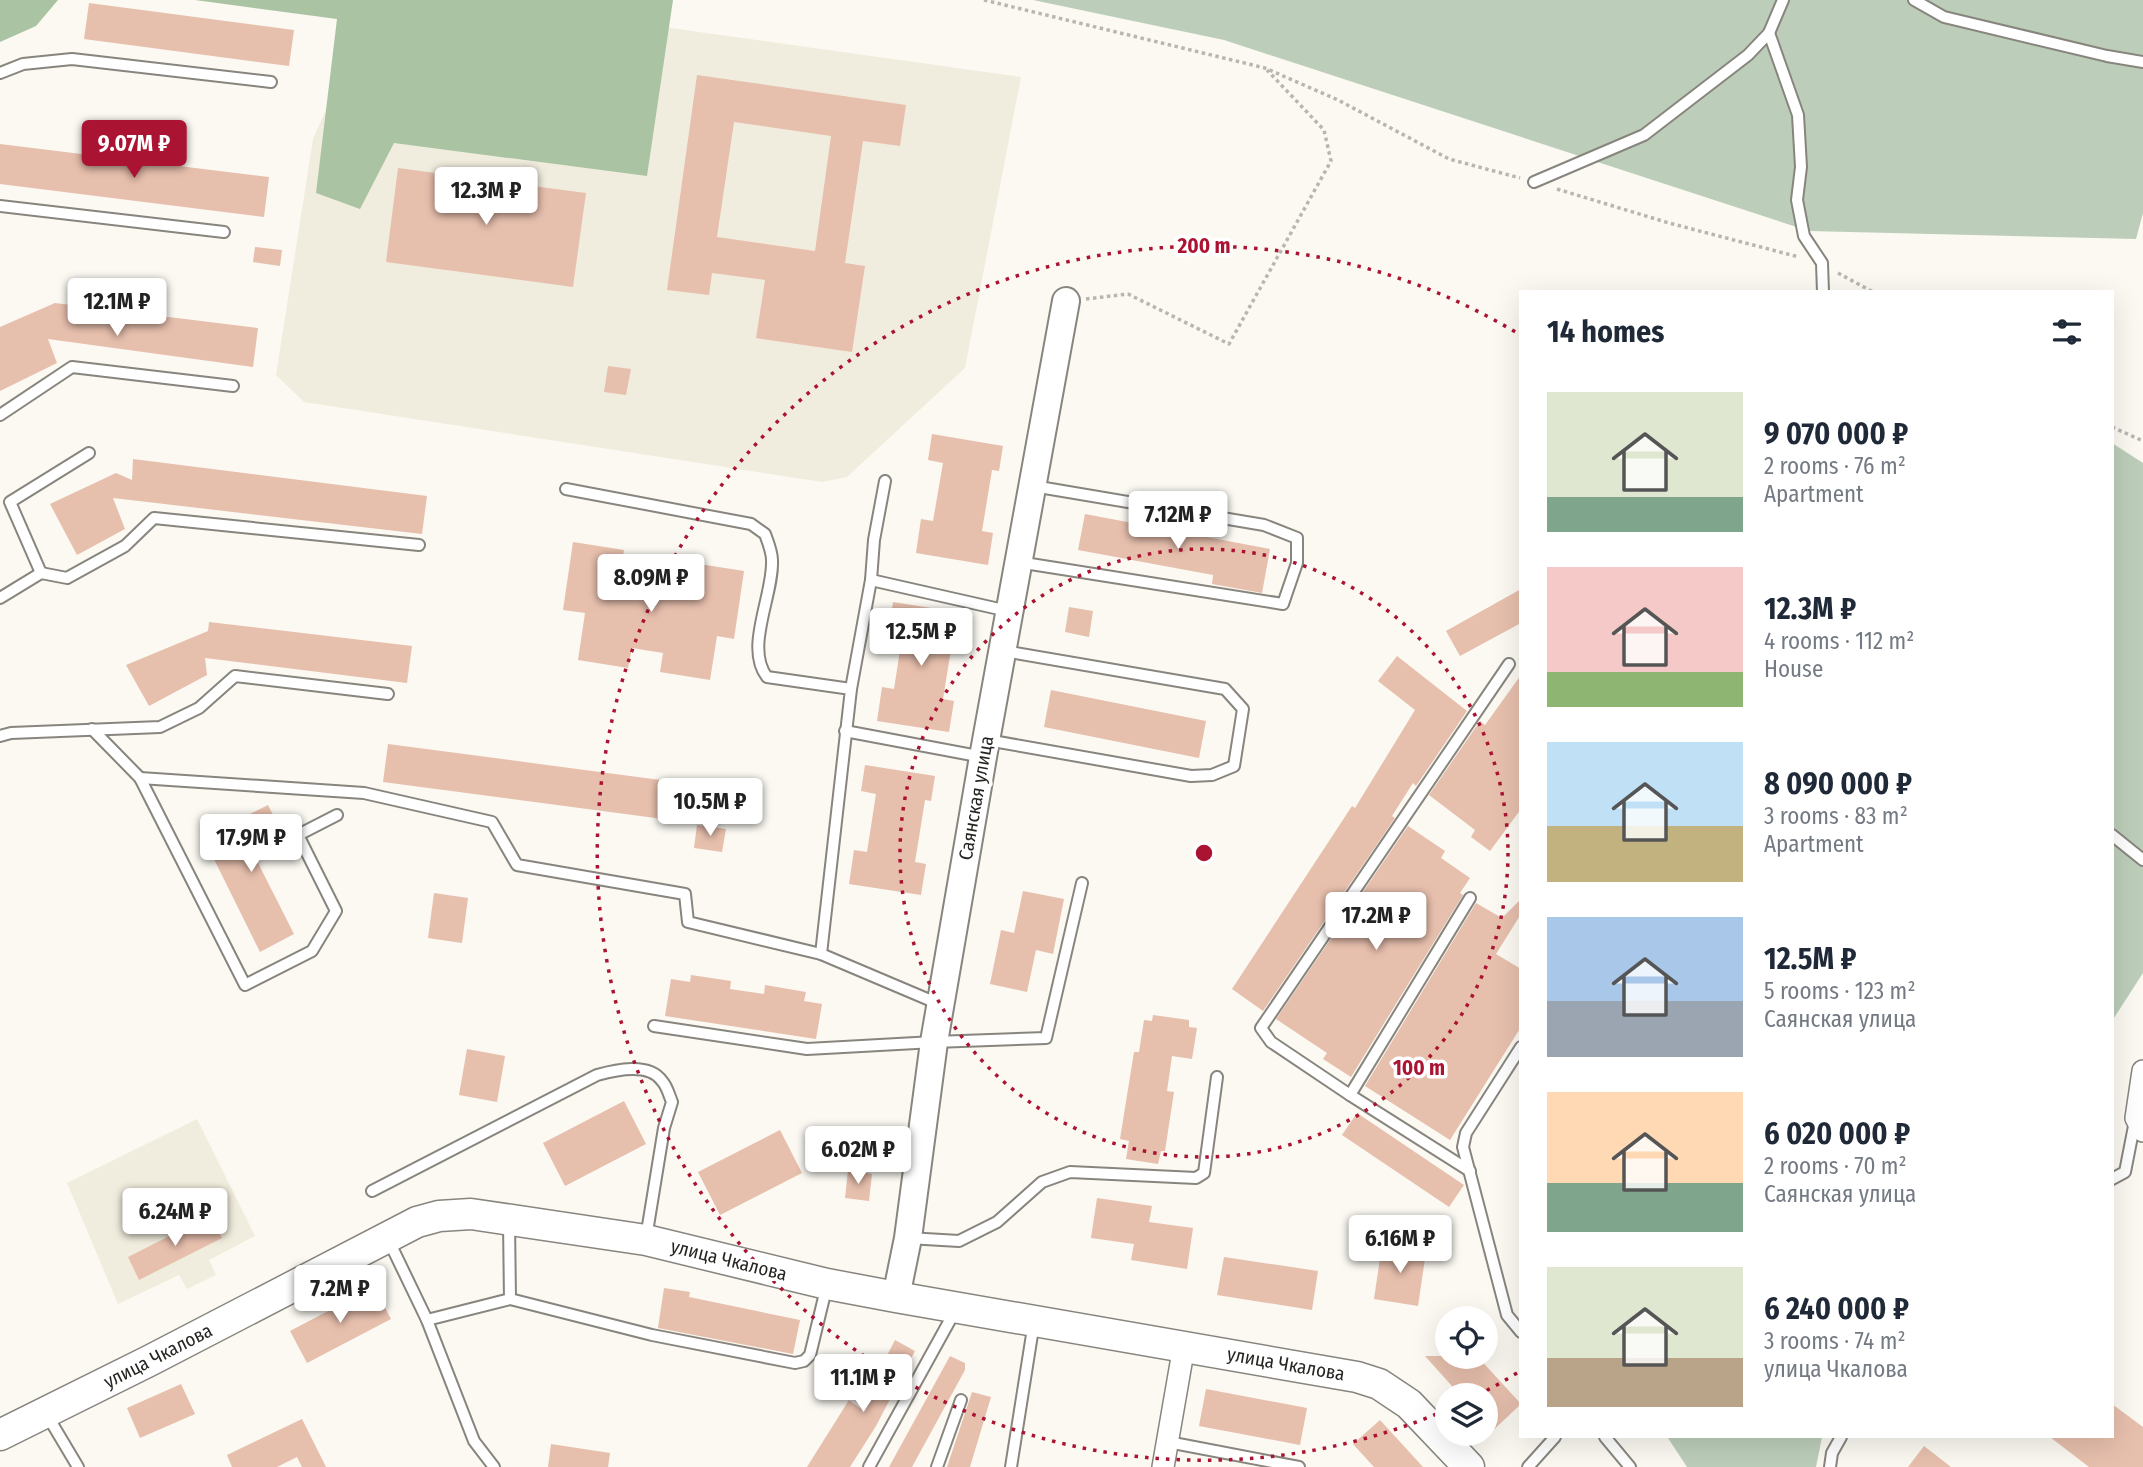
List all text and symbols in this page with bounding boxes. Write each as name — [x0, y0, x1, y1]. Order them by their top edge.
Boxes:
pin: 9.07M ₽ — [69, 120, 199, 180]
text: 9.07M ₽ — [98, 129, 170, 157]
pin: 12.3M ₽ — [421, 168, 551, 227]
text: 12.3M ₽ — [451, 176, 521, 204]
text: 200 m — [1176, 233, 1231, 259]
pin: 12.1M ₽ — [52, 278, 182, 338]
text: 12.1M ₽ — [84, 287, 150, 315]
icon: filters — [2048, 313, 2086, 351]
text: 14 homes — [1547, 314, 1664, 350]
text: 9 070 000 ₽ — [1764, 416, 1908, 452]
icon: home — [1603, 420, 1687, 504]
text: 2 rooms · 76 m² — [1764, 452, 1906, 480]
text: Apartment — [1764, 480, 1864, 508]
pin: 7.12M ₽ — [1113, 491, 1243, 551]
text: 7.12M ₽ — [1145, 500, 1211, 528]
pin: 8.09M ₽ — [586, 554, 716, 614]
text: 8.09M ₽ — [613, 563, 689, 591]
text: 12.3M ₽ — [1764, 591, 1856, 627]
icon: home — [1603, 595, 1687, 679]
pin: 12.5M ₽ — [856, 608, 986, 668]
text: 12.5M ₽ — [886, 617, 956, 645]
text: 4 rooms · 112 m² — [1764, 627, 1914, 655]
text: House — [1764, 655, 1823, 683]
street label: Саянская улица — [954, 734, 998, 862]
text: 8 090 000 ₽ — [1764, 766, 1912, 802]
icon: home — [1603, 770, 1687, 854]
pin: 10.5M ₽ — [645, 778, 775, 838]
text: 10.5M ₽ — [674, 787, 746, 815]
text: 3 rooms · 83 m² — [1764, 802, 1908, 830]
pin: 17.9M ₽ — [186, 814, 316, 874]
text: 17.9M ₽ — [216, 823, 286, 851]
text: Apartment — [1764, 830, 1864, 858]
centre of rings — [1192, 841, 1216, 865]
pin: 17.2M ₽ — [1311, 892, 1441, 952]
text: 17.2M ₽ — [1341, 901, 1411, 929]
text: 12.5M ₽ — [1764, 941, 1857, 977]
icon: home — [1603, 945, 1687, 1029]
text: 5 rooms · 123 m² — [1764, 977, 1915, 1005]
text: Саянская улица — [1764, 1005, 1916, 1033]
text: 100 m — [1393, 1055, 1445, 1081]
text: 6 020 000 ₽ — [1764, 1116, 1910, 1152]
icon: home — [1603, 1120, 1687, 1204]
pin: 6.02M ₽ — [793, 1126, 923, 1186]
text: 6.02M ₽ — [821, 1135, 895, 1163]
text: 2 rooms · 70 m² — [1764, 1152, 1907, 1180]
text: Саянская улица — [1764, 1180, 1916, 1208]
pin: 6.24M ₽ — [110, 1188, 240, 1248]
text: 6.24M ₽ — [138, 1197, 212, 1225]
pin: 6.16M ₽ — [1335, 1216, 1465, 1275]
text: 6.16M ₽ — [1365, 1224, 1435, 1252]
street label: улица Чкалова — [669, 1234, 789, 1286]
pin: 7.2M ₽ — [283, 1266, 397, 1325]
text: 7.2M ₽ — [310, 1274, 370, 1302]
text: 6 240 000 ₽ — [1764, 1291, 1909, 1327]
icon: home — [1603, 1295, 1687, 1379]
map controls — [1435, 1306, 1498, 1446]
button: locate — [1435, 1306, 1498, 1369]
street label: улица Чкалова — [100, 1319, 216, 1393]
text: 3 rooms · 74 m² — [1764, 1327, 1906, 1355]
street label: улица Чкалова — [1225, 1342, 1347, 1386]
pin: 11.1M ₽ — [798, 1354, 928, 1414]
text: улица Чкалова — [1764, 1355, 1908, 1383]
text: 11.1M ₽ — [830, 1363, 896, 1391]
button: layers — [1435, 1383, 1498, 1446]

